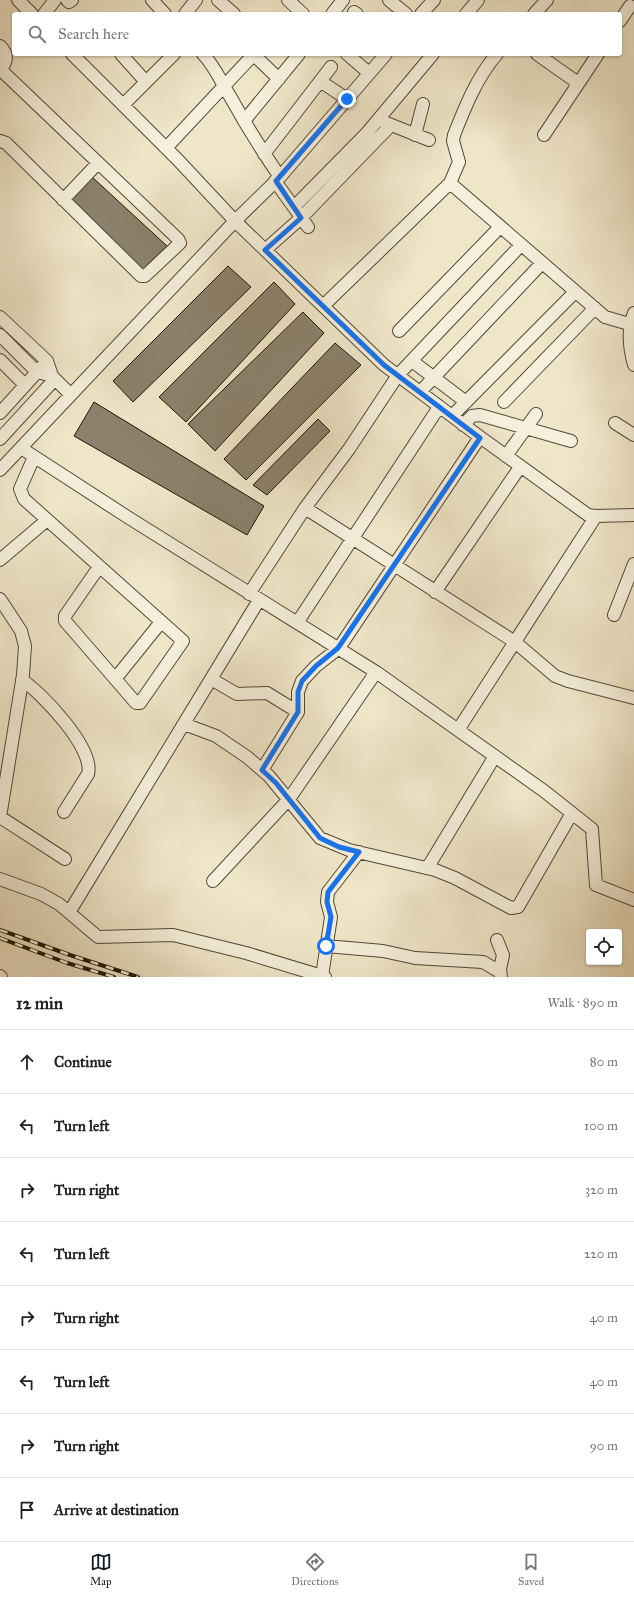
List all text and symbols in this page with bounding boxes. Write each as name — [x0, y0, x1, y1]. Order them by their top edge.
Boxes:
search box — [12, 12, 622, 56]
icon: search — [26, 23, 48, 45]
text: Search here — [58, 25, 129, 43]
route end — [338, 90, 356, 108]
map controls — [586, 929, 622, 965]
button: locate — [586, 929, 622, 965]
route start — [317, 937, 335, 955]
text: 12 min — [16, 993, 63, 1014]
text: Walk · 890 m — [548, 995, 618, 1011]
icon: ahead — [16, 1051, 38, 1073]
text: Continue — [54, 1053, 112, 1071]
text: 80 m — [590, 1054, 618, 1070]
icon: left — [16, 1115, 38, 1137]
text: Turn left — [54, 1117, 110, 1135]
text: 100 m — [584, 1118, 618, 1134]
icon: right — [16, 1179, 38, 1201]
text: Turn right — [54, 1181, 119, 1199]
text: 320 m — [585, 1182, 618, 1198]
icon: left — [16, 1243, 38, 1265]
text: Turn left — [54, 1245, 110, 1263]
text: 220 m — [584, 1246, 618, 1262]
icon: right — [16, 1307, 38, 1329]
text: Turn right — [54, 1309, 119, 1327]
text: 40 m — [589, 1310, 618, 1326]
icon: left — [16, 1371, 38, 1393]
text: Turn left — [54, 1373, 110, 1391]
text: 40 m — [589, 1374, 618, 1390]
icon: right — [16, 1435, 38, 1457]
text: Turn right — [54, 1437, 119, 1455]
text: 90 m — [590, 1438, 618, 1454]
icon: arrive — [16, 1499, 38, 1521]
text: Arrive at destination — [54, 1501, 179, 1519]
tab: Map — [90, 1551, 112, 1588]
tab: Directions — [291, 1551, 339, 1588]
tab: Saved — [518, 1551, 544, 1588]

